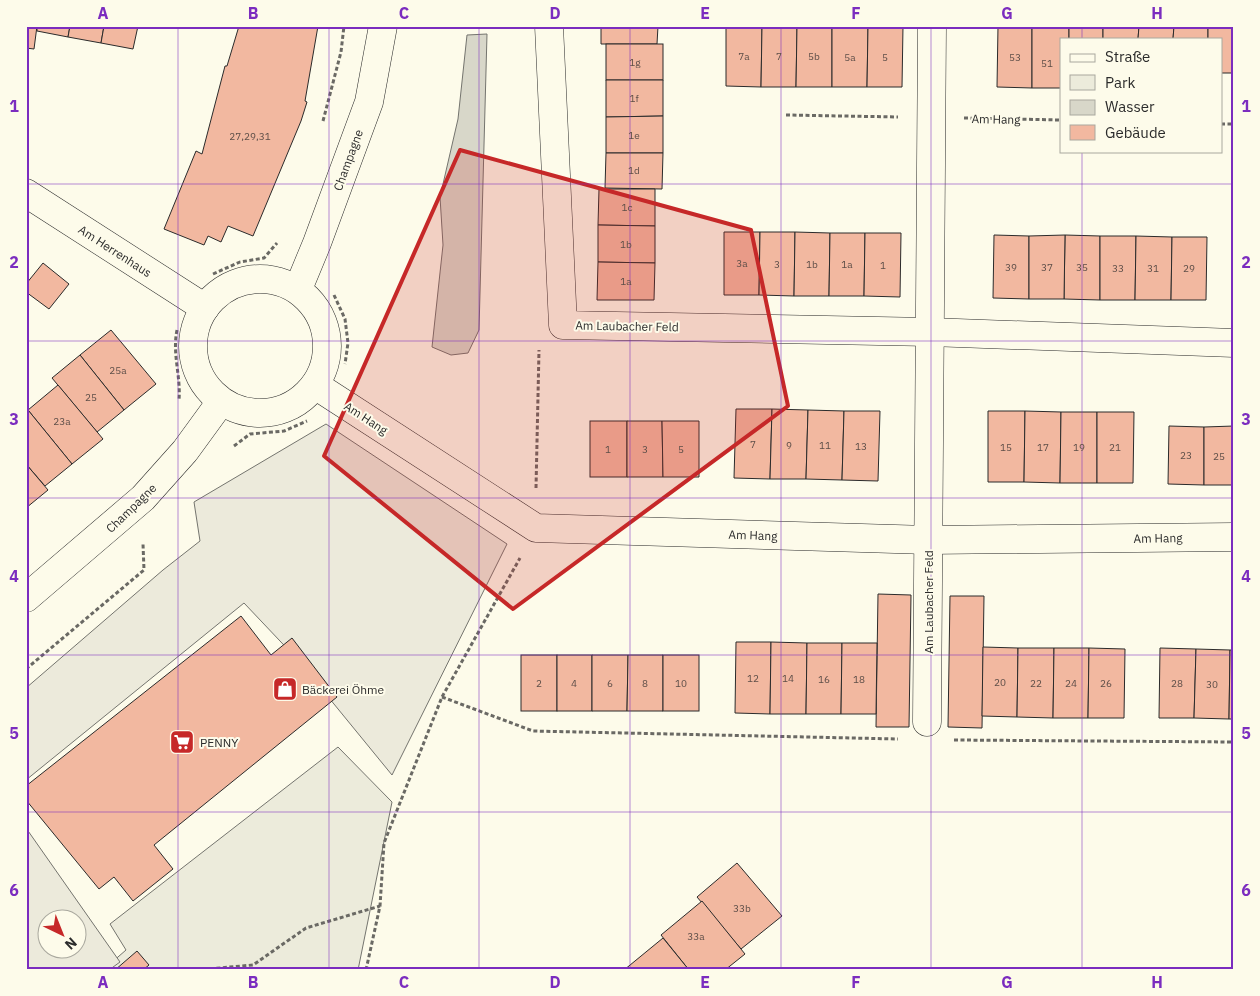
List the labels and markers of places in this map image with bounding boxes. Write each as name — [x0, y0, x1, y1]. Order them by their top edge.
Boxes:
shop icon: Bäckerei Öhme — [272, 676, 298, 702]
place label: Bäckerei Öhme — [302, 682, 385, 697]
supermarket icon: PENNY — [169, 729, 195, 755]
place label: PENNY — [200, 735, 238, 750]

